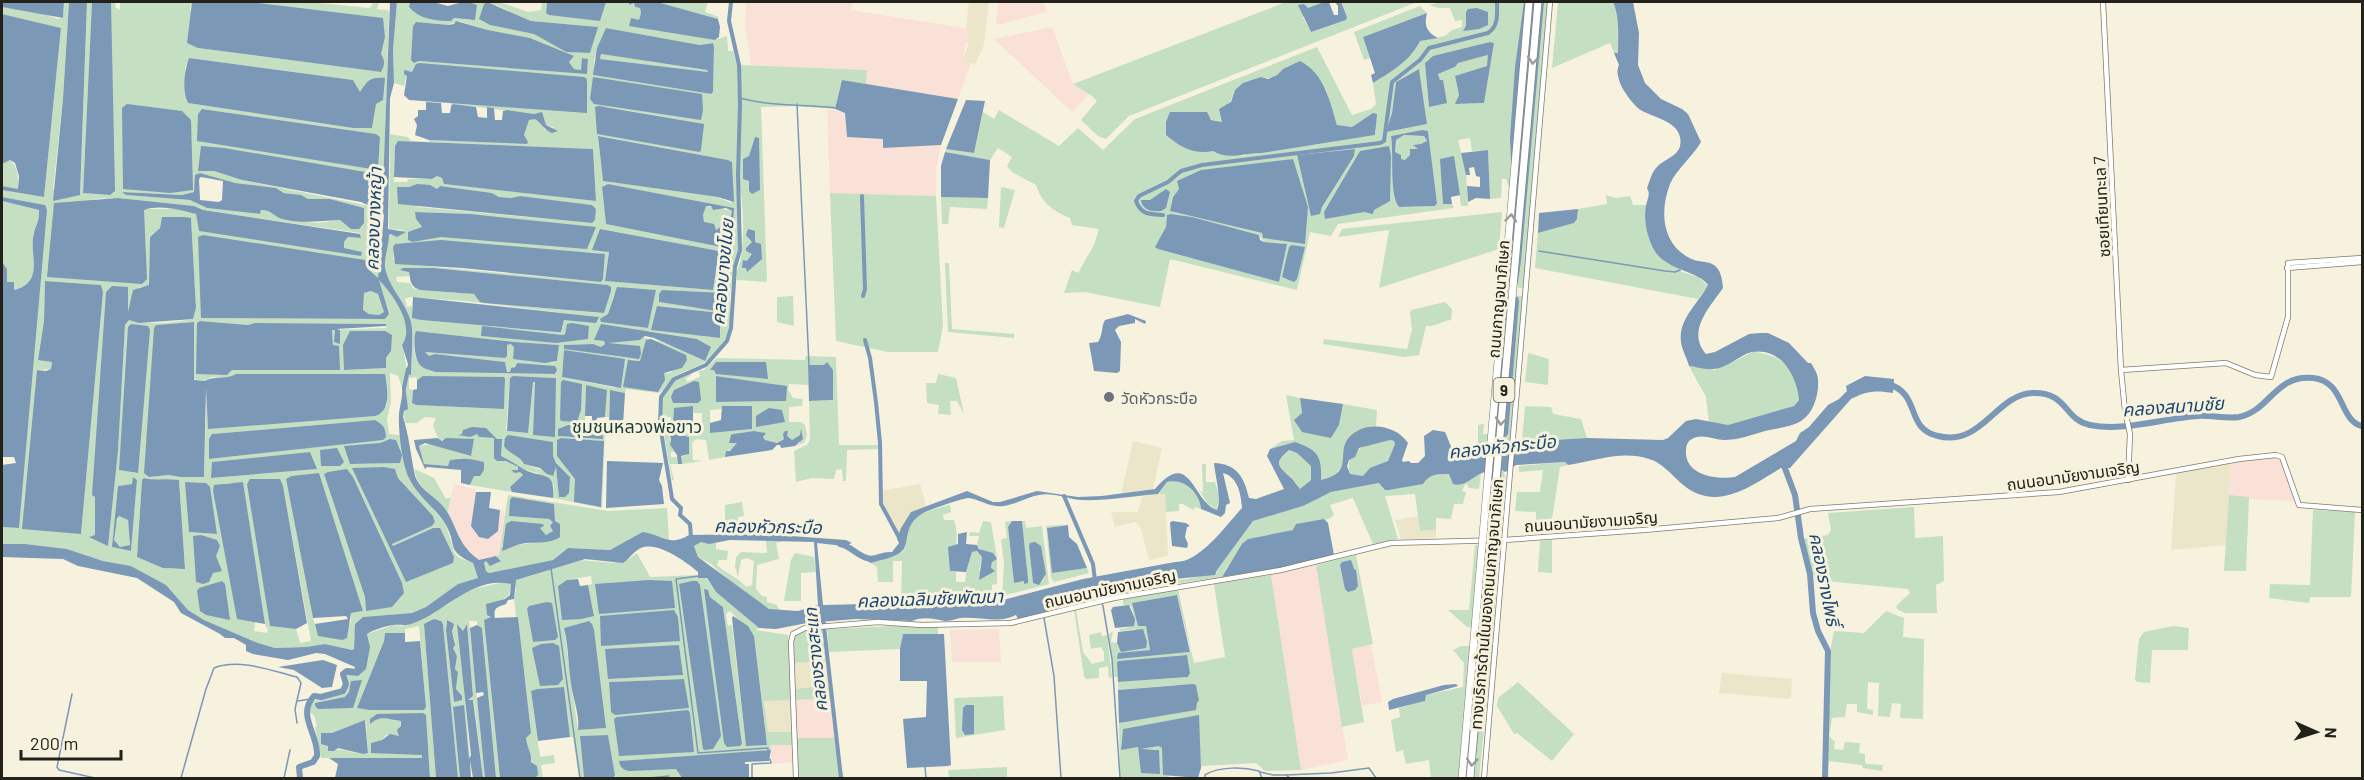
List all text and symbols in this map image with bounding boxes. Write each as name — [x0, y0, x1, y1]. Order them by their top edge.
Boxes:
one-way arrow — [1526, 55, 1539, 64]
street label: ซอยเทียนทะเล 7 — [2089, 156, 2113, 258]
water label: คลองบางหญ้า — [360, 166, 386, 271]
one-way arrow — [1504, 214, 1517, 223]
water label: คลองบางขโมย — [706, 217, 738, 326]
street label: ถนนกาญจนาภิเษก — [1483, 239, 1513, 359]
road number: 9 — [1494, 378, 1514, 402]
place label: วัดหัวกระบือ — [1121, 388, 1198, 407]
marker: วัดหัวกระบือ — [1102, 390, 1116, 404]
water label: คลองสนามชัย — [2122, 391, 2226, 421]
district label: ชุมชนหลวงพ่อขาว — [572, 415, 702, 438]
one-way arrow — [1495, 417, 1508, 426]
water label: คลองหัวกระบือ — [1447, 429, 1557, 463]
street label: ถนนอนามัยงามเจริญ — [2005, 456, 2141, 494]
street label: ทางบริการด้านในของถนนกาญจนาภิเษก — [1466, 478, 1506, 730]
street label: ถนนอนามัยงามเจริญ — [1523, 507, 1659, 535]
water label: คลองหัวกระบือ — [714, 514, 823, 538]
water label: คลองรางโพธิ์ — [1805, 530, 1846, 633]
street label: ถนนอนามัยงามเจริญ — [1042, 565, 1178, 611]
water label: คลองเฉลิมชัยพัฒนา — [856, 584, 1004, 612]
water label: คลองรางสะแก — [798, 606, 831, 713]
north arrow — [2286, 702, 2346, 762]
scale bar — [21, 723, 122, 761]
text: N — [2322, 727, 2341, 739]
text: 200 m — [30, 732, 78, 754]
one-way arrow — [1466, 758, 1479, 767]

